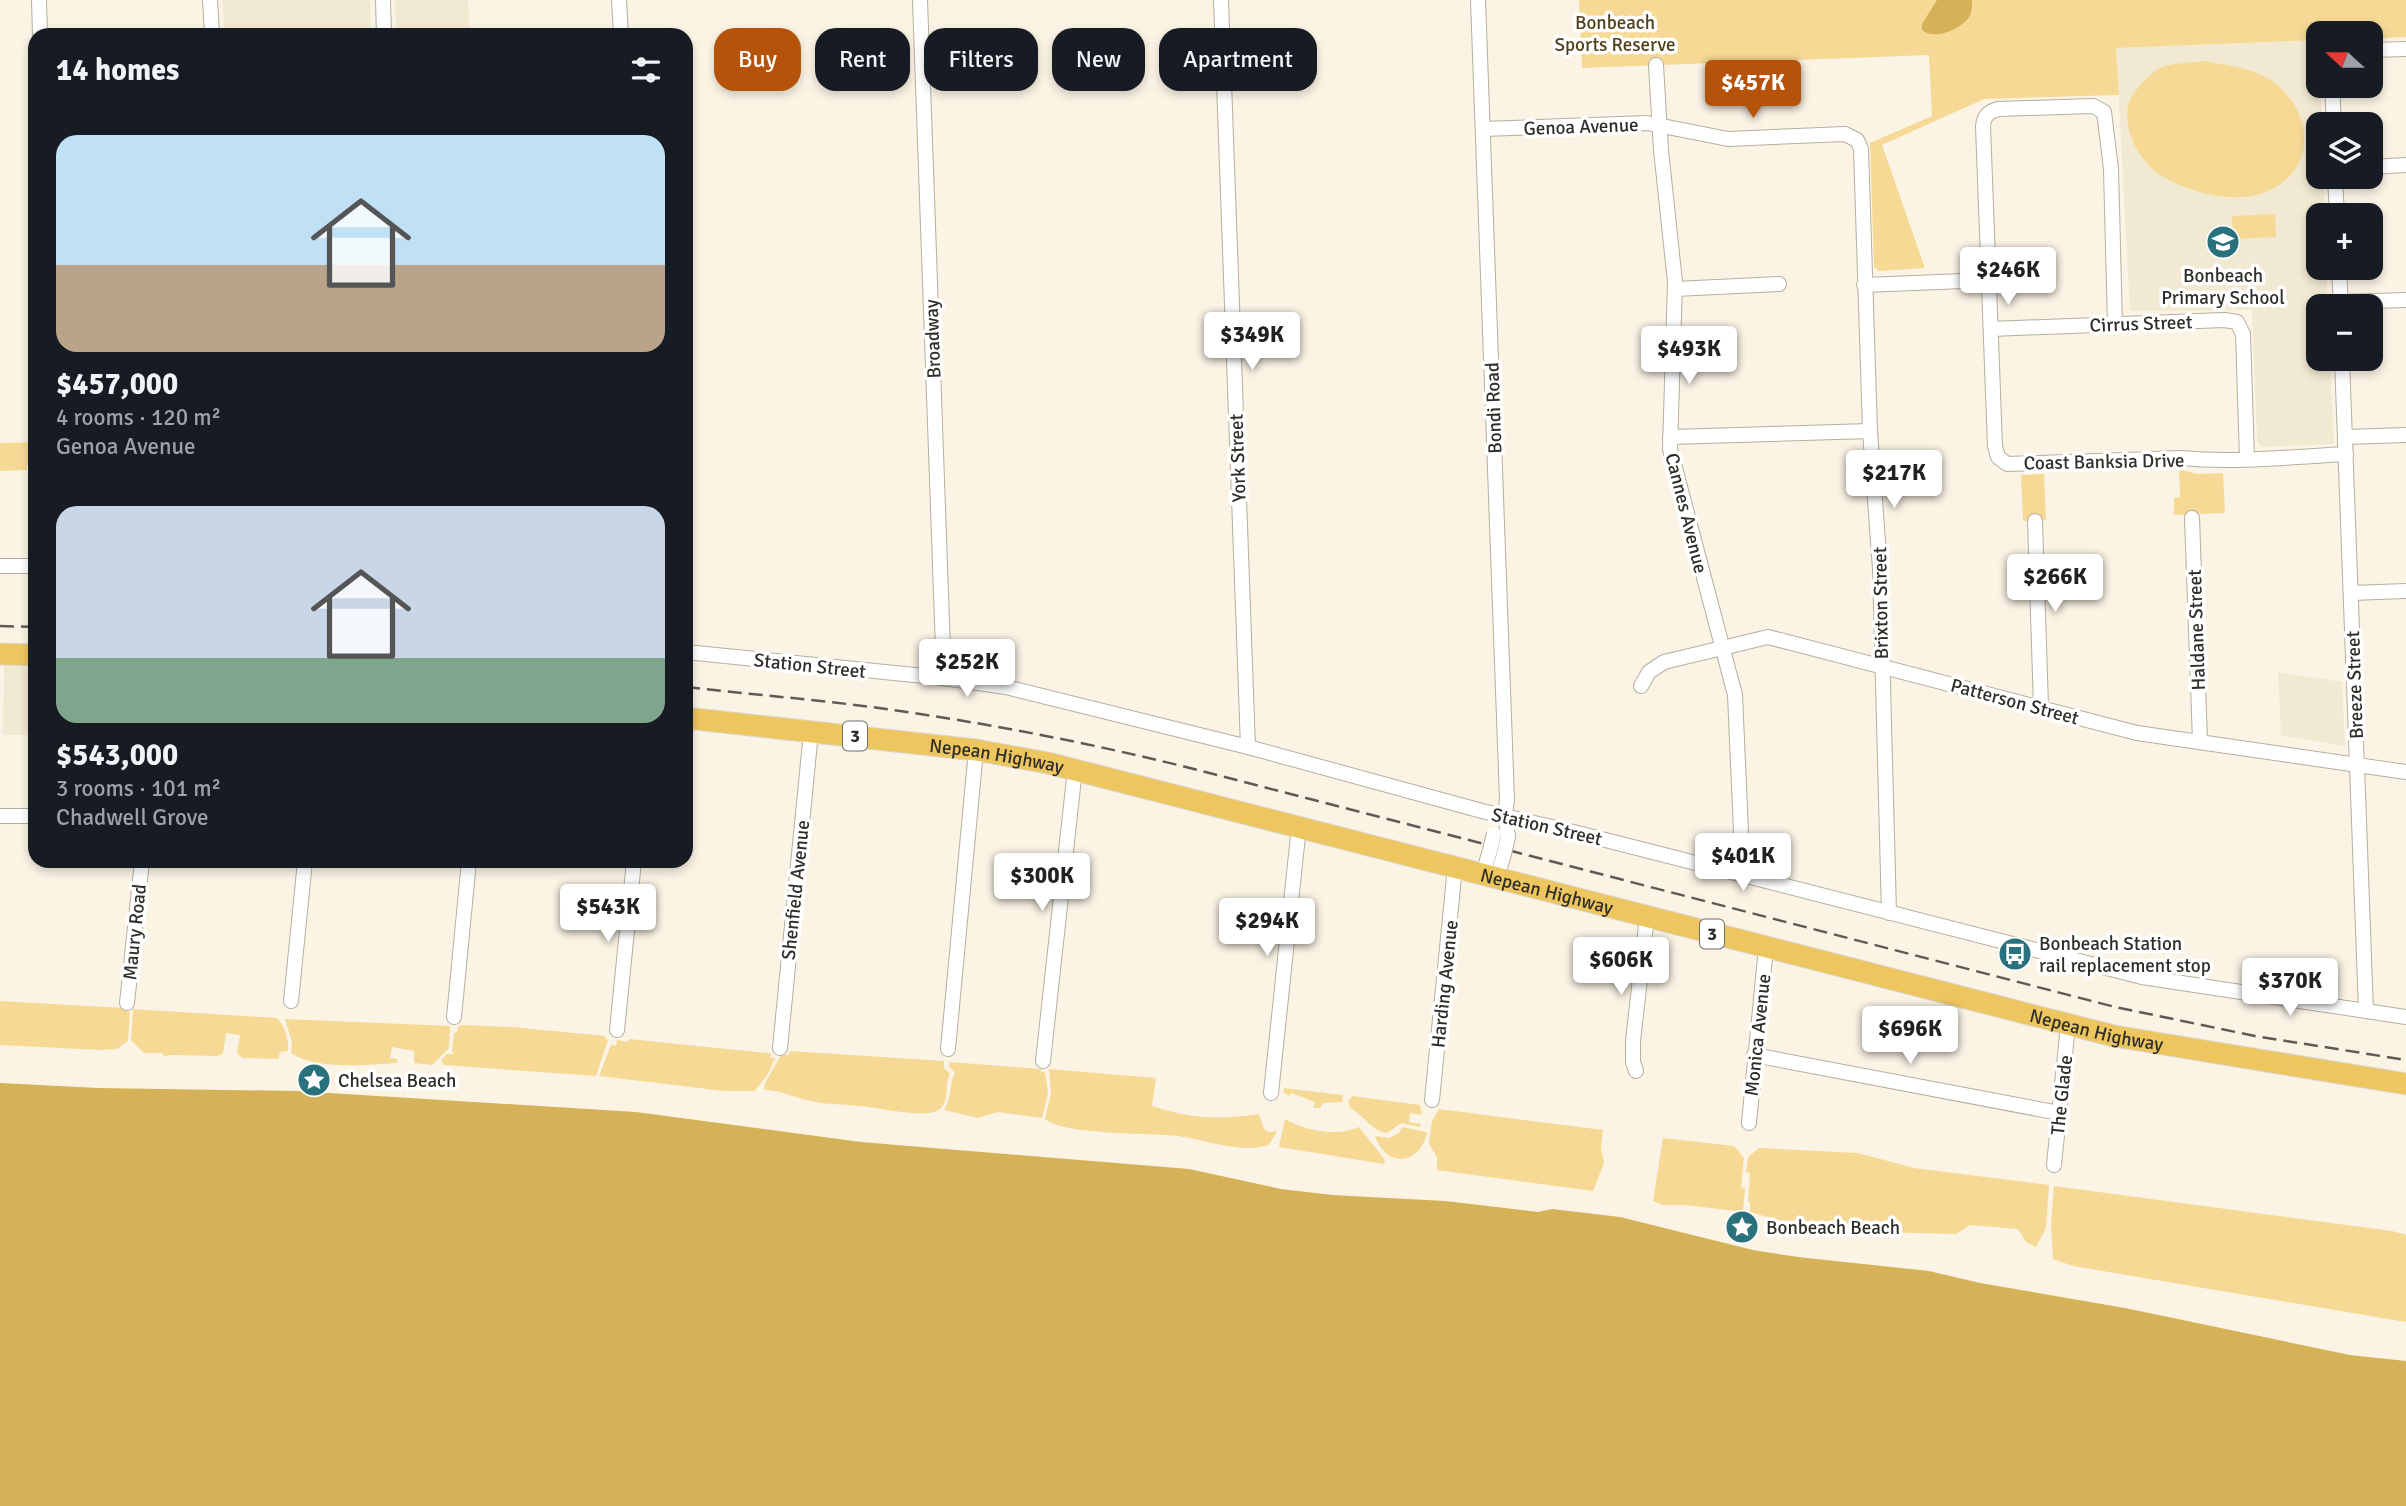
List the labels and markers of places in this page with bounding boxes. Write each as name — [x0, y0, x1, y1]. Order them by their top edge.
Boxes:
pin: $457K — [1704, 60, 1802, 120]
school or university icon: Bonbeach Primary School — [2204, 223, 2242, 261]
pin: $246K — [1959, 247, 2057, 307]
place label: Bonbeach Primary School — [2161, 264, 2285, 310]
pin: $349K — [1203, 312, 1301, 372]
pin: $493K — [1640, 326, 1738, 386]
pin: $217K — [1845, 450, 1943, 510]
pin: $266K — [2006, 554, 2104, 614]
pin: $252K — [918, 640, 1016, 699]
pin: $401K — [1694, 834, 1792, 893]
pin: $300K — [993, 853, 1091, 913]
pin: $543K — [559, 884, 657, 944]
pin: $294K — [1218, 898, 1316, 958]
place label: Bonbeach Station rail replacement stop — [2039, 932, 2211, 978]
bus stop icon: Bonbeach Station rail replacement stop — [1996, 935, 2034, 973]
pin: $606K — [1572, 937, 1670, 997]
pin: $370K — [2241, 958, 2339, 1018]
pin: $696K — [1861, 1006, 1959, 1066]
place icon: Chelsea Beach — [295, 1061, 333, 1099]
place label: Chelsea Beach — [338, 1069, 456, 1093]
place icon: Bonbeach Beach — [1723, 1208, 1761, 1246]
place label: Bonbeach Beach — [1766, 1216, 1900, 1240]

